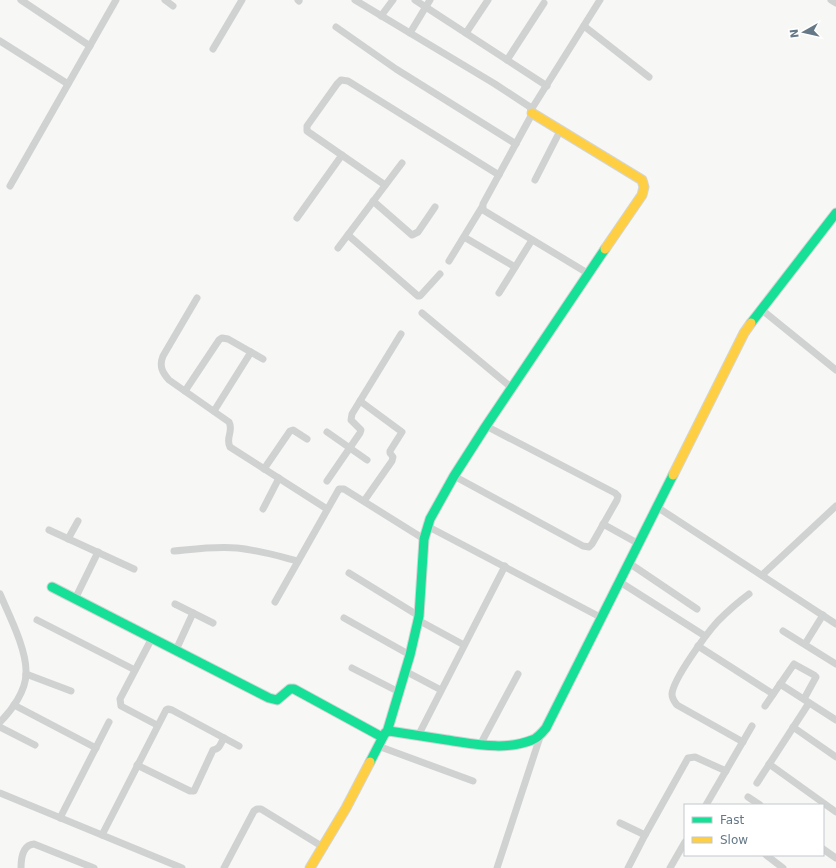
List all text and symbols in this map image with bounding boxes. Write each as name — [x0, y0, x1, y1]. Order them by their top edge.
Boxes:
north arrow — [784, 12, 824, 52]
text: N — [788, 28, 802, 39]
legend — [684, 804, 824, 856]
text: Fast — [720, 813, 744, 827]
text: Slow — [720, 833, 748, 847]

